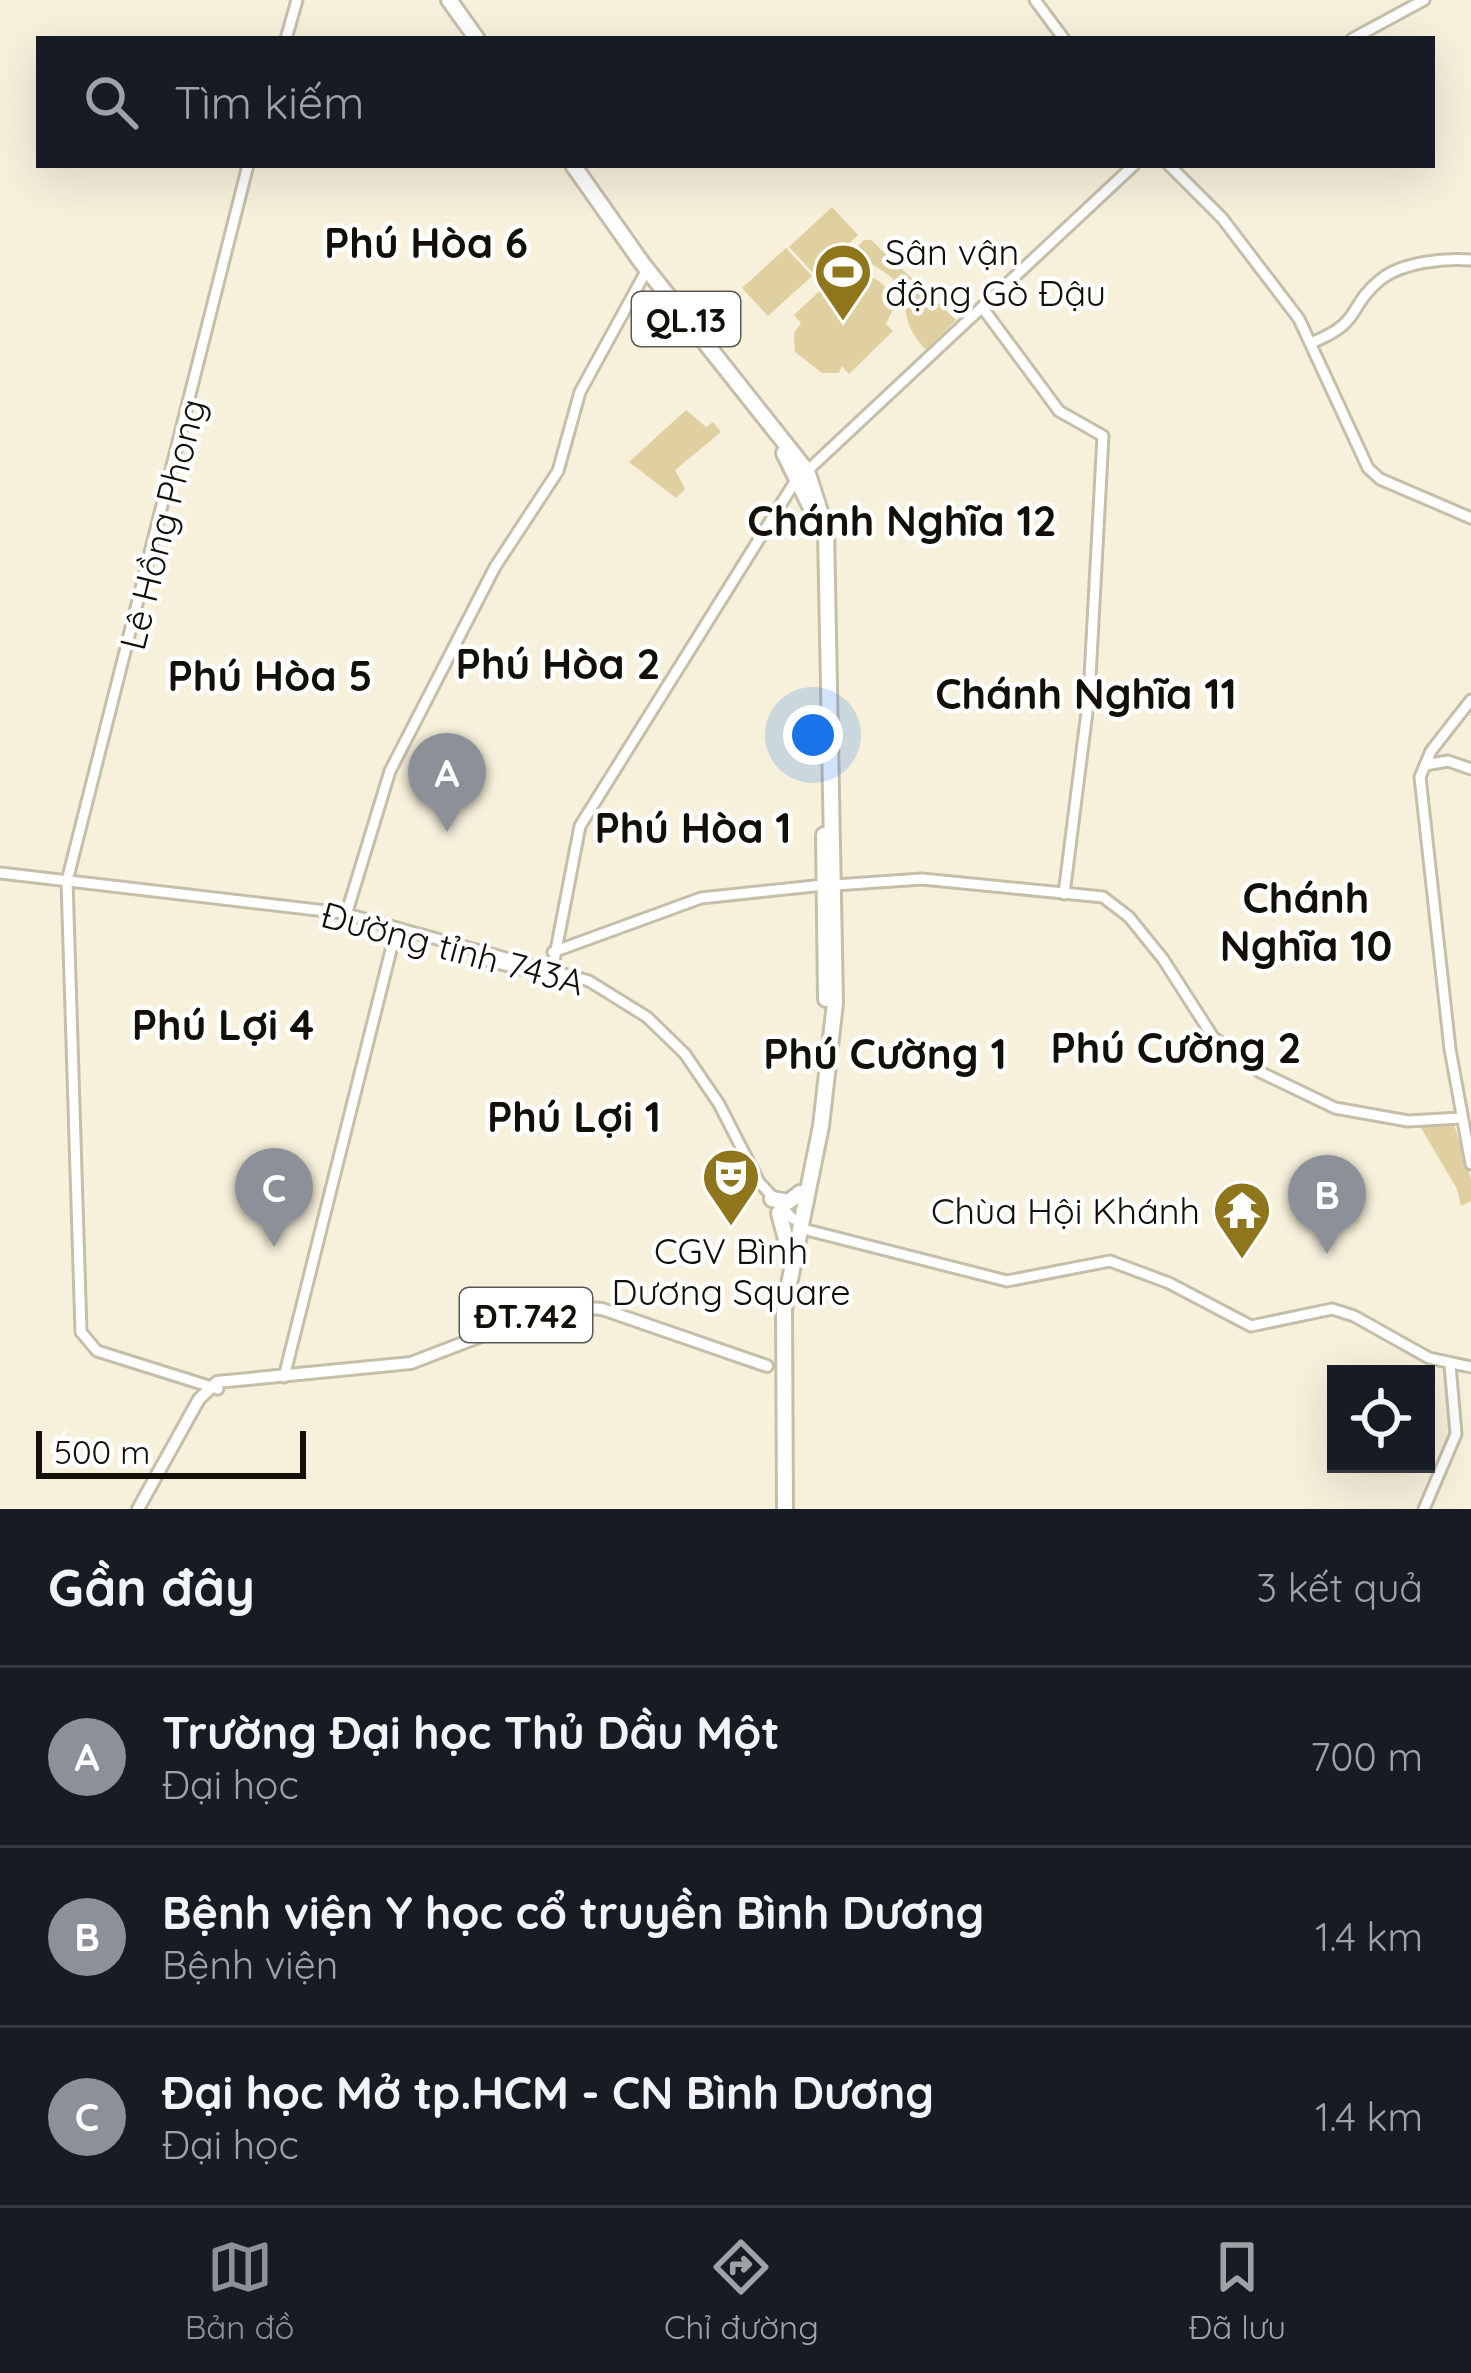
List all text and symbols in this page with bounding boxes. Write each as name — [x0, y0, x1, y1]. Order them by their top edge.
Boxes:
search box — [36, 36, 1435, 168]
icon: search — [78, 69, 144, 135]
text: Tìm kiếm — [174, 74, 364, 130]
district label: Phú Hòa 6 — [324, 216, 528, 269]
place label: Sân vận động Gò Đậu — [885, 229, 1106, 315]
sports icon: Sân vận động Gò Đậu — [812, 241, 874, 323]
road number: QL.13 — [632, 292, 740, 346]
street label: Lê Hồng Phong — [109, 394, 215, 654]
district label: Chánh Nghĩa 12 — [747, 494, 1057, 547]
district label: Phú Hòa 2 — [456, 637, 660, 690]
district label: Phú Hòa 5 — [167, 649, 373, 702]
district label: Chánh Nghĩa 11 — [935, 667, 1237, 720]
your location — [783, 705, 843, 765]
pin: A — [408, 733, 486, 832]
district label: Phú Hòa 1 — [594, 801, 792, 854]
district label: Chánh Nghĩa 10 — [1220, 871, 1392, 972]
street label: Đường tỉnh 743A — [317, 891, 589, 1005]
district label: Phú Lợi 4 — [132, 998, 314, 1051]
district label: Phú Cường 2 — [1050, 1021, 1302, 1074]
district label: Phú Cường 1 — [763, 1027, 1007, 1080]
district label: Phú Lợi 1 — [487, 1090, 661, 1143]
theatre icon: CGV Bình Dương Square — [700, 1146, 762, 1228]
pin: C — [235, 1148, 313, 1247]
pin: B — [1288, 1155, 1366, 1254]
temple icon: Chùa Hội Khánh — [1211, 1179, 1273, 1261]
place label: Chùa Hội Khánh — [931, 1188, 1200, 1233]
place label: CGV Bình Dương Square — [612, 1228, 850, 1314]
road number: ĐT.742 — [460, 1288, 592, 1342]
map controls — [1327, 1365, 1435, 1473]
button: locate — [1327, 1365, 1435, 1473]
scale bar — [36, 1425, 306, 1478]
text: 500 m — [54, 1431, 150, 1472]
text: Gần đây — [48, 1555, 255, 1619]
text: 3 kết quả — [1257, 1563, 1423, 1612]
text: Trường Đại học Thủ Dầu Một — [162, 1704, 780, 1760]
text: A — [75, 1732, 99, 1781]
text: 700 m — [1310, 1732, 1423, 1781]
text: Đại học — [162, 1760, 299, 1809]
text: Bệnh viện Y học cổ truyền Bình Dương — [162, 1884, 984, 1940]
text: B — [74, 1912, 100, 1961]
text: 1.4 km — [1315, 1912, 1423, 1961]
text: Bệnh viện — [162, 1940, 338, 1989]
text: Đại học Mở tp.HCM - CN Bình Dương — [162, 2064, 934, 2120]
text: C — [75, 2092, 99, 2141]
text: 1.4 km — [1315, 2092, 1423, 2141]
text: Đại học — [162, 2120, 299, 2169]
tab: Bản đồ — [185, 2234, 294, 2347]
tab: Chỉ đường — [664, 2234, 819, 2347]
tab: Đã lưu — [1188, 2234, 1286, 2347]

